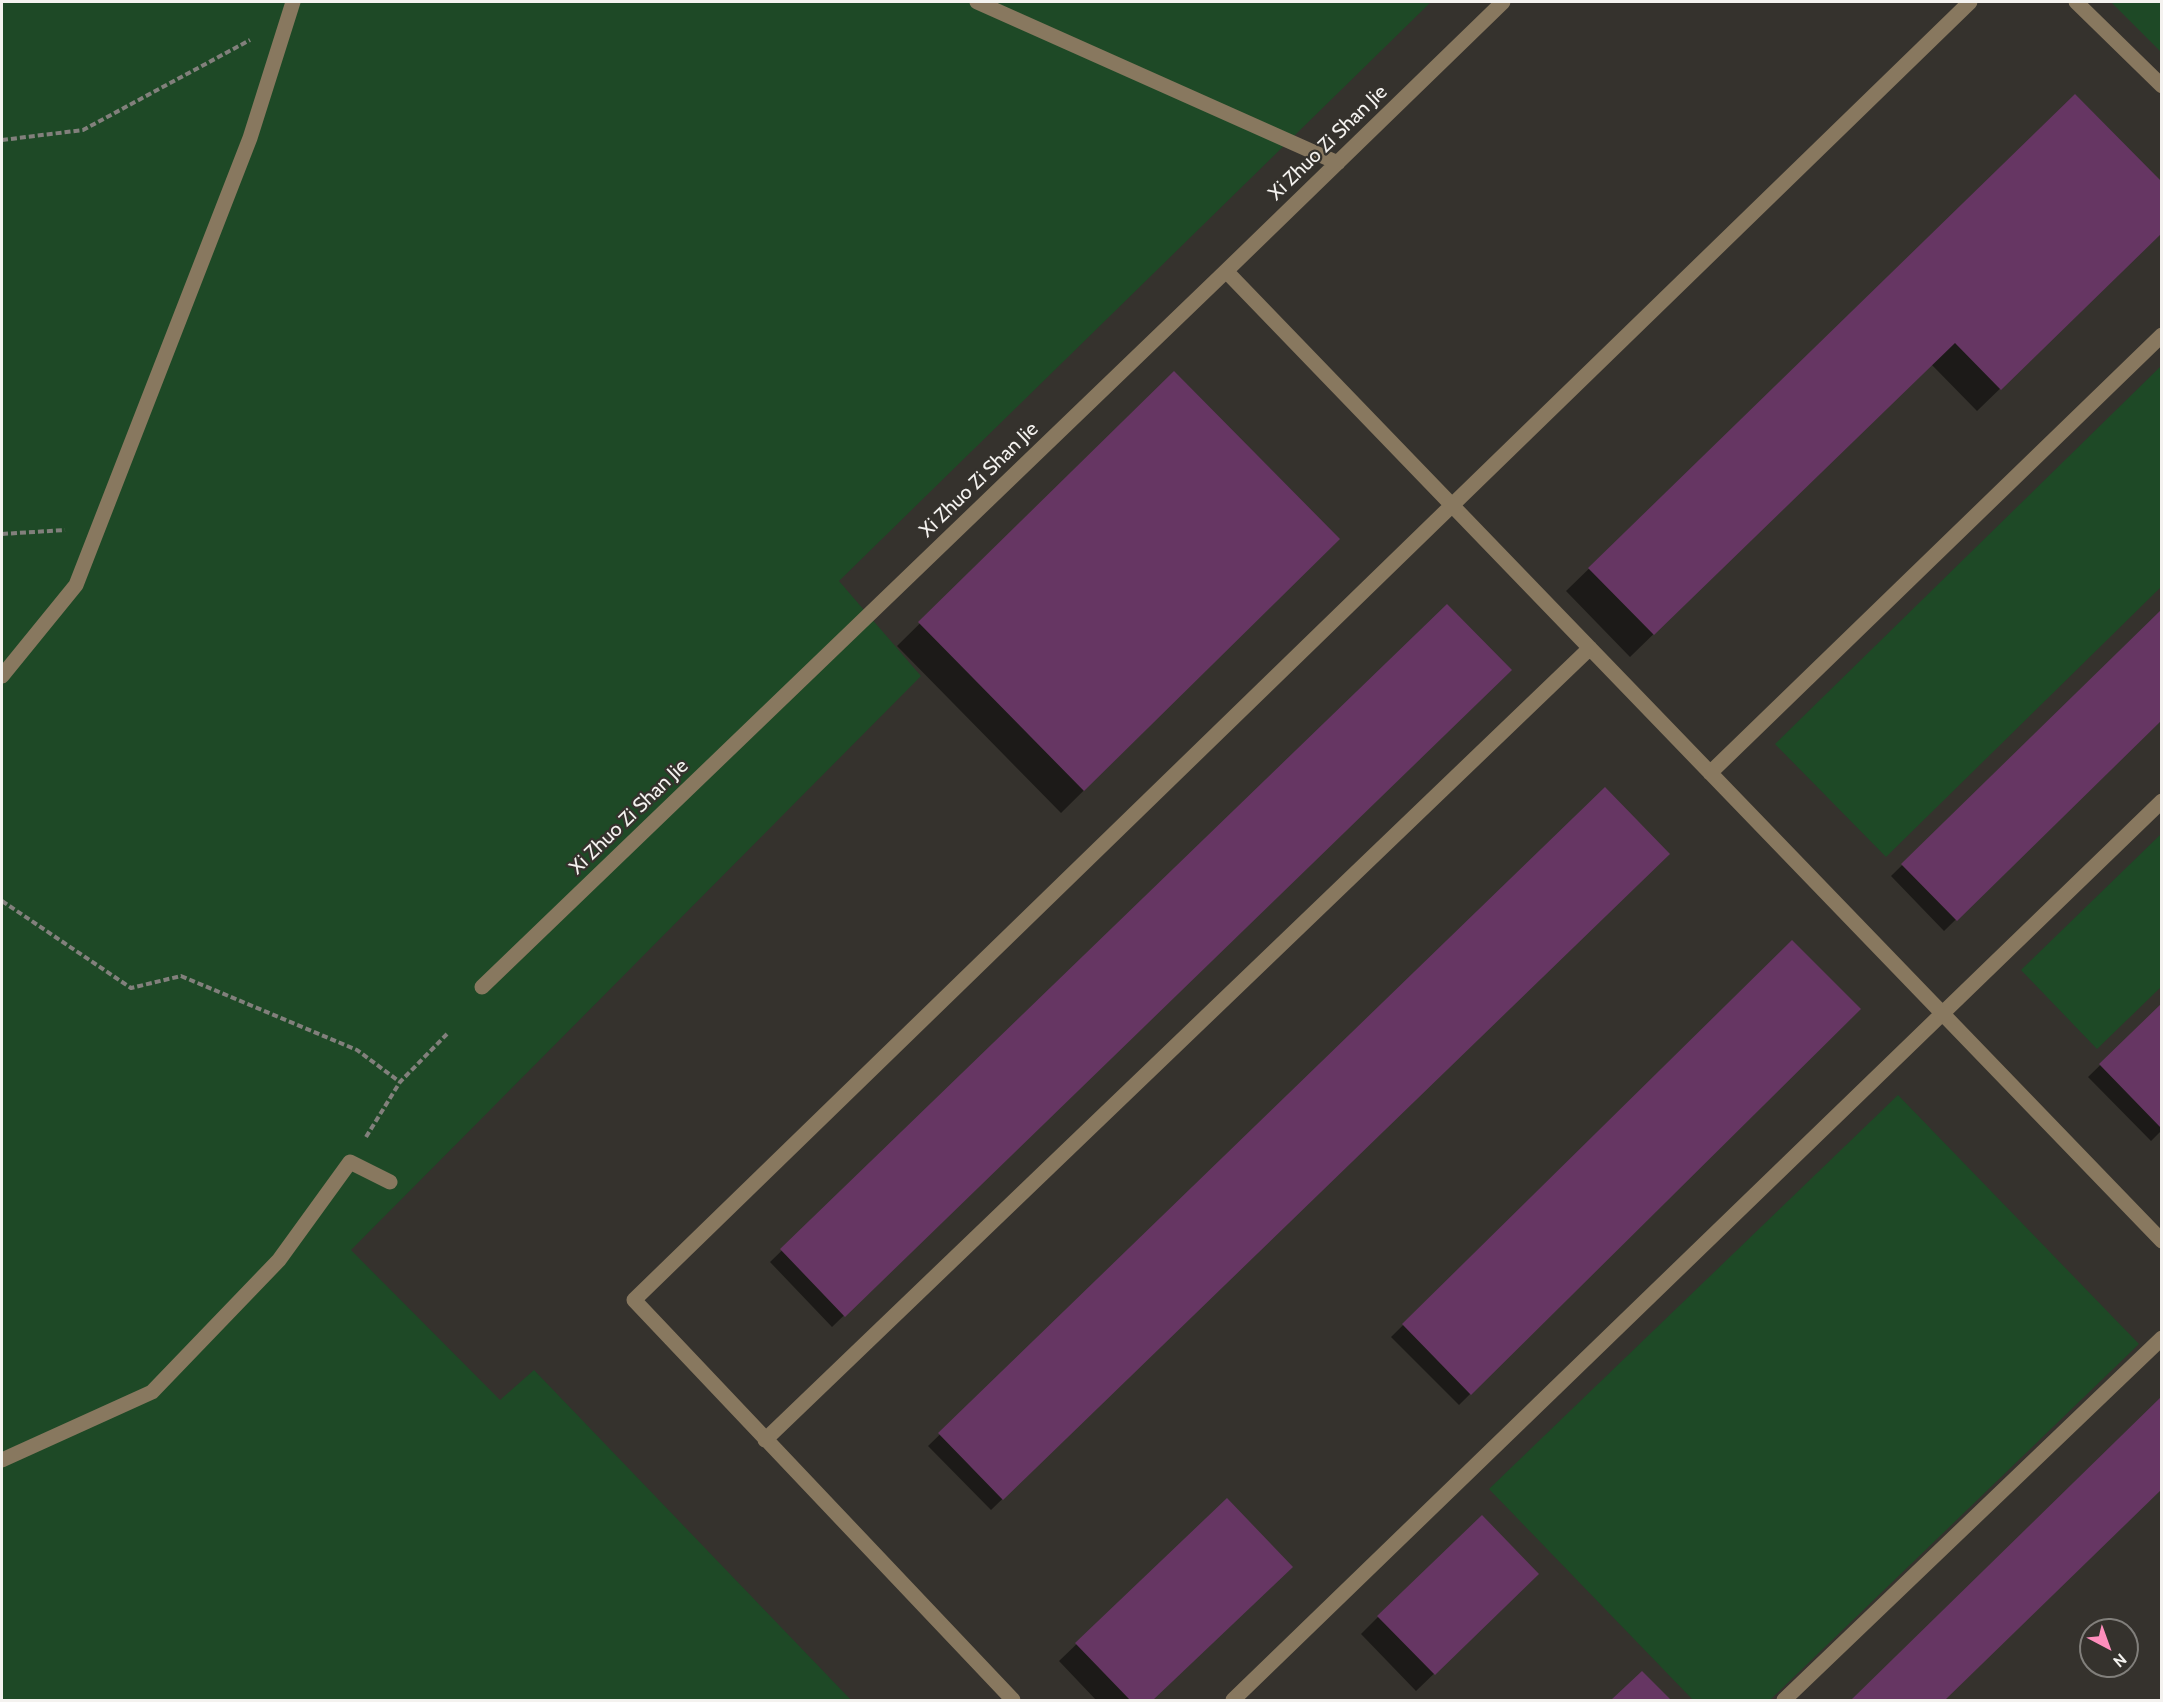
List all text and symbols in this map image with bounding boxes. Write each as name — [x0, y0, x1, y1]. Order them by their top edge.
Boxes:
street label: Xi Zhuo Zi Shan Jie — [1264, 80, 1392, 206]
street label: Xi Zhuo Zi Shan Jie — [915, 417, 1043, 543]
street label: Xi Zhuo Zi Shan Jie — [565, 754, 693, 880]
north arrow — [2079, 1618, 2139, 1678]
text: N — [2109, 1650, 2130, 1671]

